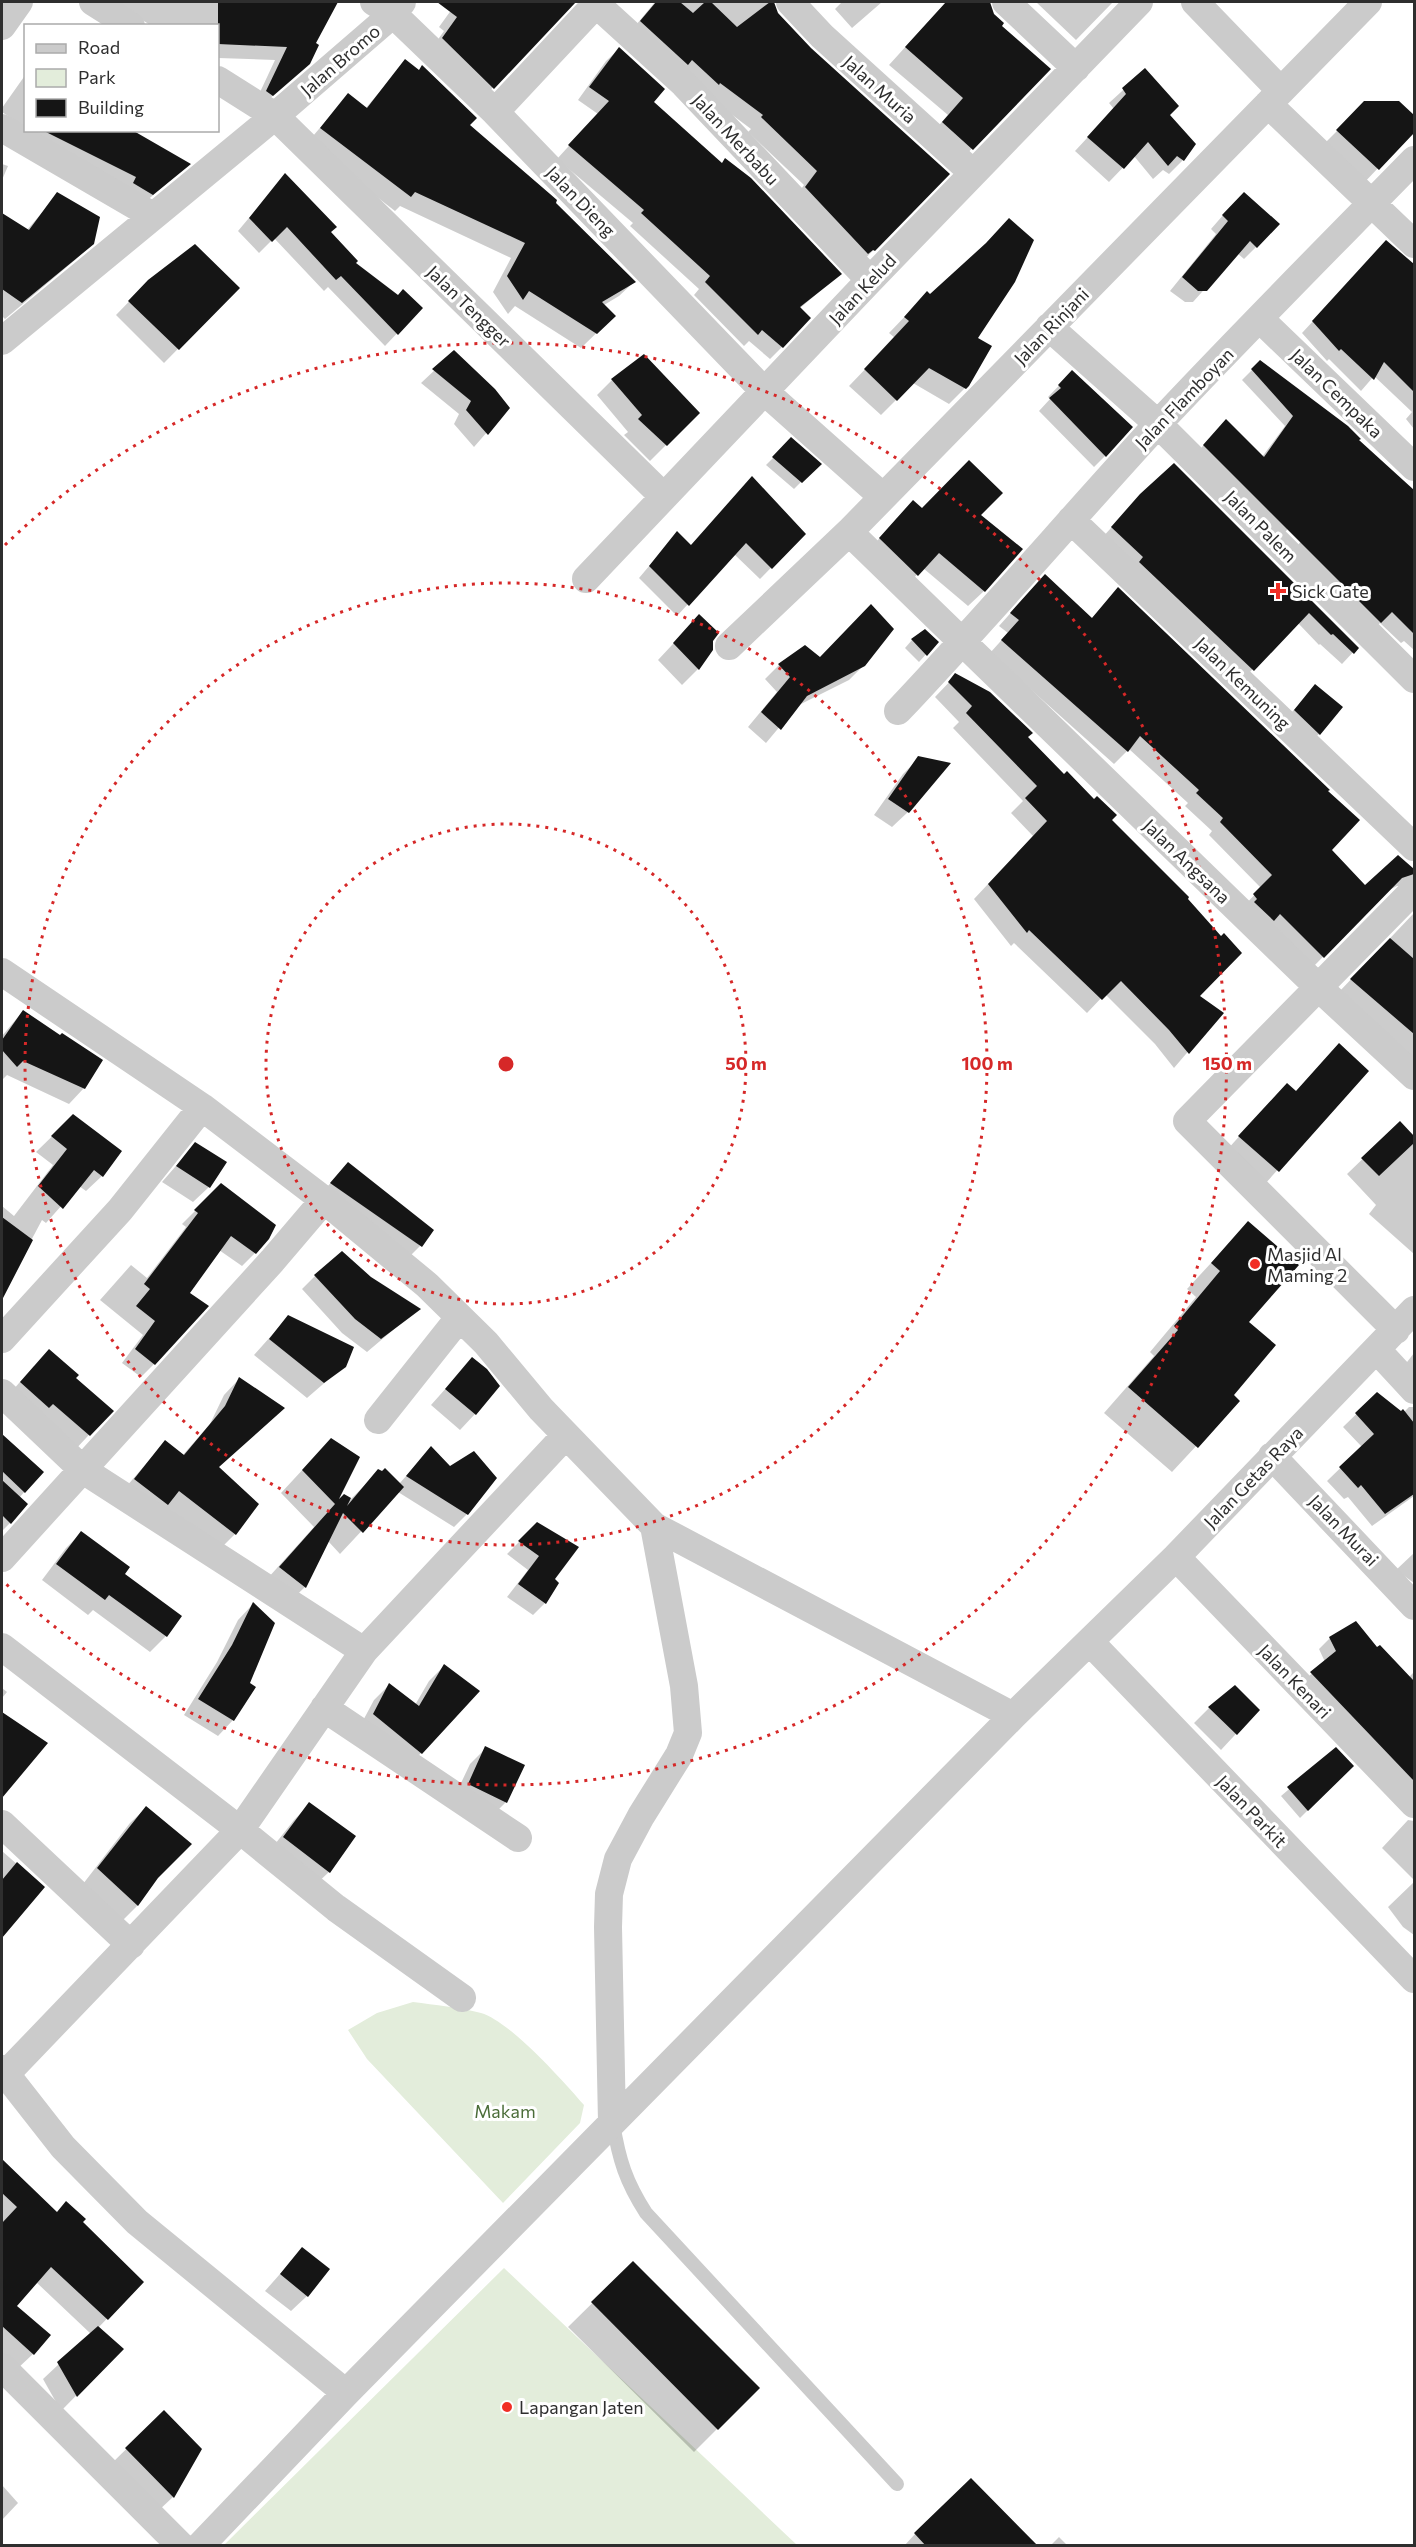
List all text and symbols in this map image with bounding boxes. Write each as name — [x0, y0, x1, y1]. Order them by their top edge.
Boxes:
street label: Jalan Bromo — [296, 20, 384, 100]
legend — [24, 24, 219, 132]
text: Road — [78, 36, 120, 58]
street label: Jalan Muria — [839, 50, 921, 128]
text: Park — [78, 66, 116, 88]
street label: Jalan Merbabu — [688, 89, 784, 189]
text: Building — [78, 96, 144, 118]
street label: Jalan Dieng — [542, 161, 620, 241]
street label: Jalan Kelud — [824, 249, 900, 329]
street label: Jalan Tengger — [422, 260, 516, 352]
street label: Jalan Rinjani — [1009, 283, 1093, 369]
street label: Jalan Flamboyan — [1130, 343, 1238, 453]
street label: Jalan Cempaka — [1286, 344, 1388, 442]
street label: Jalan Palem — [1220, 485, 1302, 567]
place label: Sick Gate — [1292, 580, 1369, 602]
marker: Sick Gate — [1269, 582, 1287, 600]
street label: Jalan Kemuning — [1191, 632, 1295, 734]
street label: Jalan Angsana — [1139, 814, 1235, 908]
text: 50 m — [725, 1052, 767, 1074]
text: 100 m — [961, 1052, 1013, 1074]
text: 150 m — [1202, 1052, 1252, 1074]
centre of rings — [496, 1054, 516, 1074]
place label: Masjid Al Maming 2 — [1267, 1243, 1347, 1286]
marker: Masjid Al Maming 2 — [1248, 1257, 1262, 1271]
street label: Jalan Getas Raya — [1199, 1421, 1307, 1533]
street label: Jalan Murai — [1305, 1490, 1383, 1570]
street label: Jalan Kenari — [1254, 1639, 1336, 1723]
street label: Jalan Parkit — [1212, 1770, 1292, 1852]
park label: Makam — [474, 2100, 536, 2122]
place label: Lapangan Jaten — [519, 2396, 644, 2418]
marker: Lapangan Jaten — [500, 2400, 514, 2414]

